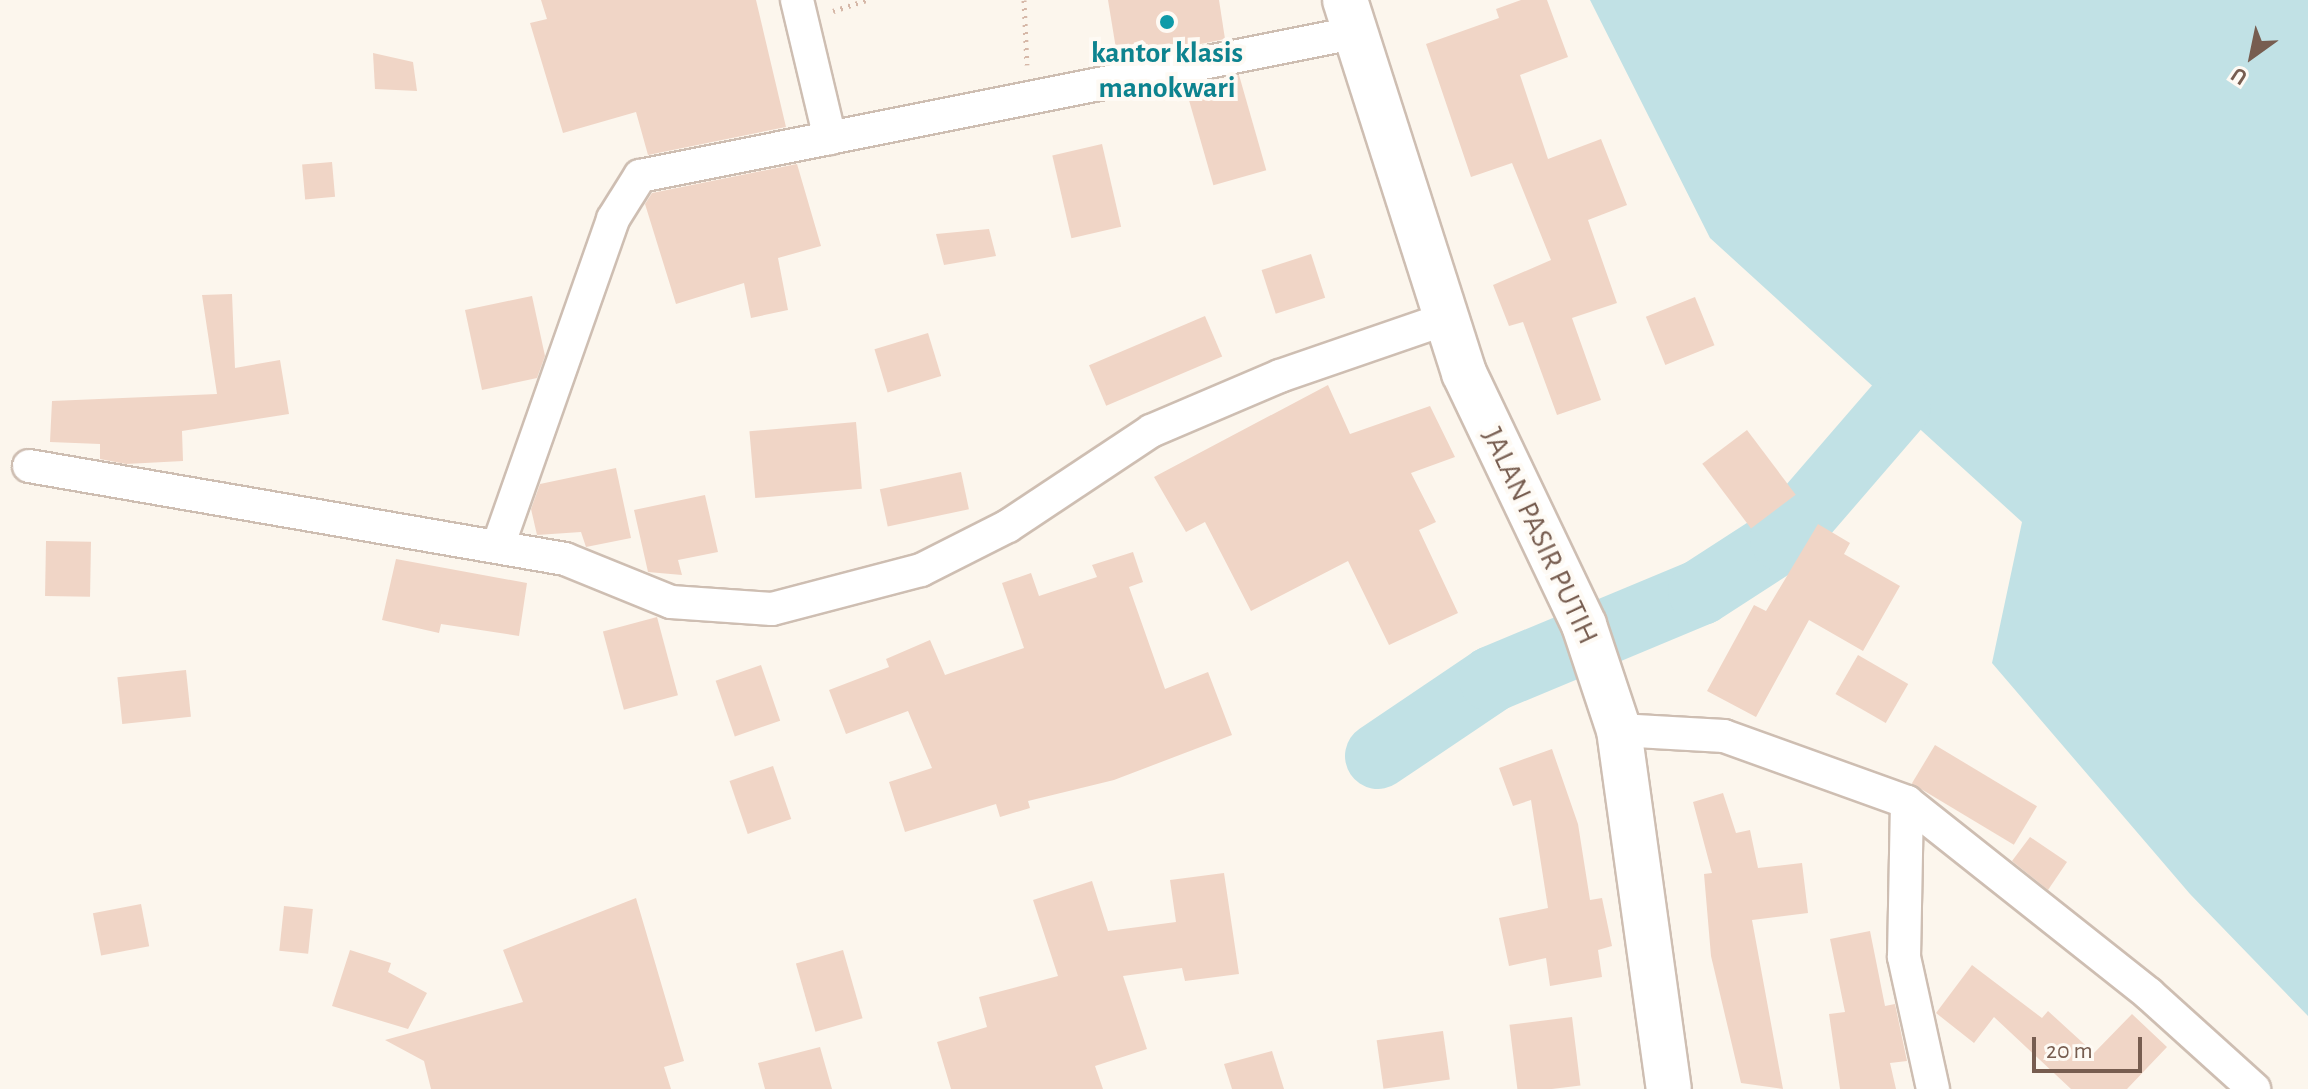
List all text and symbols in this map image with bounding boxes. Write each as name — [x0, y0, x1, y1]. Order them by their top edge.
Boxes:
marker: kantor klasis manokwari — [1158, 13, 1176, 31]
north arrow — [2212, 16, 2292, 96]
place label: kantor klasis manokwari — [1091, 35, 1243, 106]
text: U — [2227, 63, 2251, 89]
street label: JALAN PASIR PUTIH — [1474, 422, 1606, 650]
scale bar — [2036, 1021, 2146, 1071]
text: 20 m — [2046, 1039, 2093, 1063]

